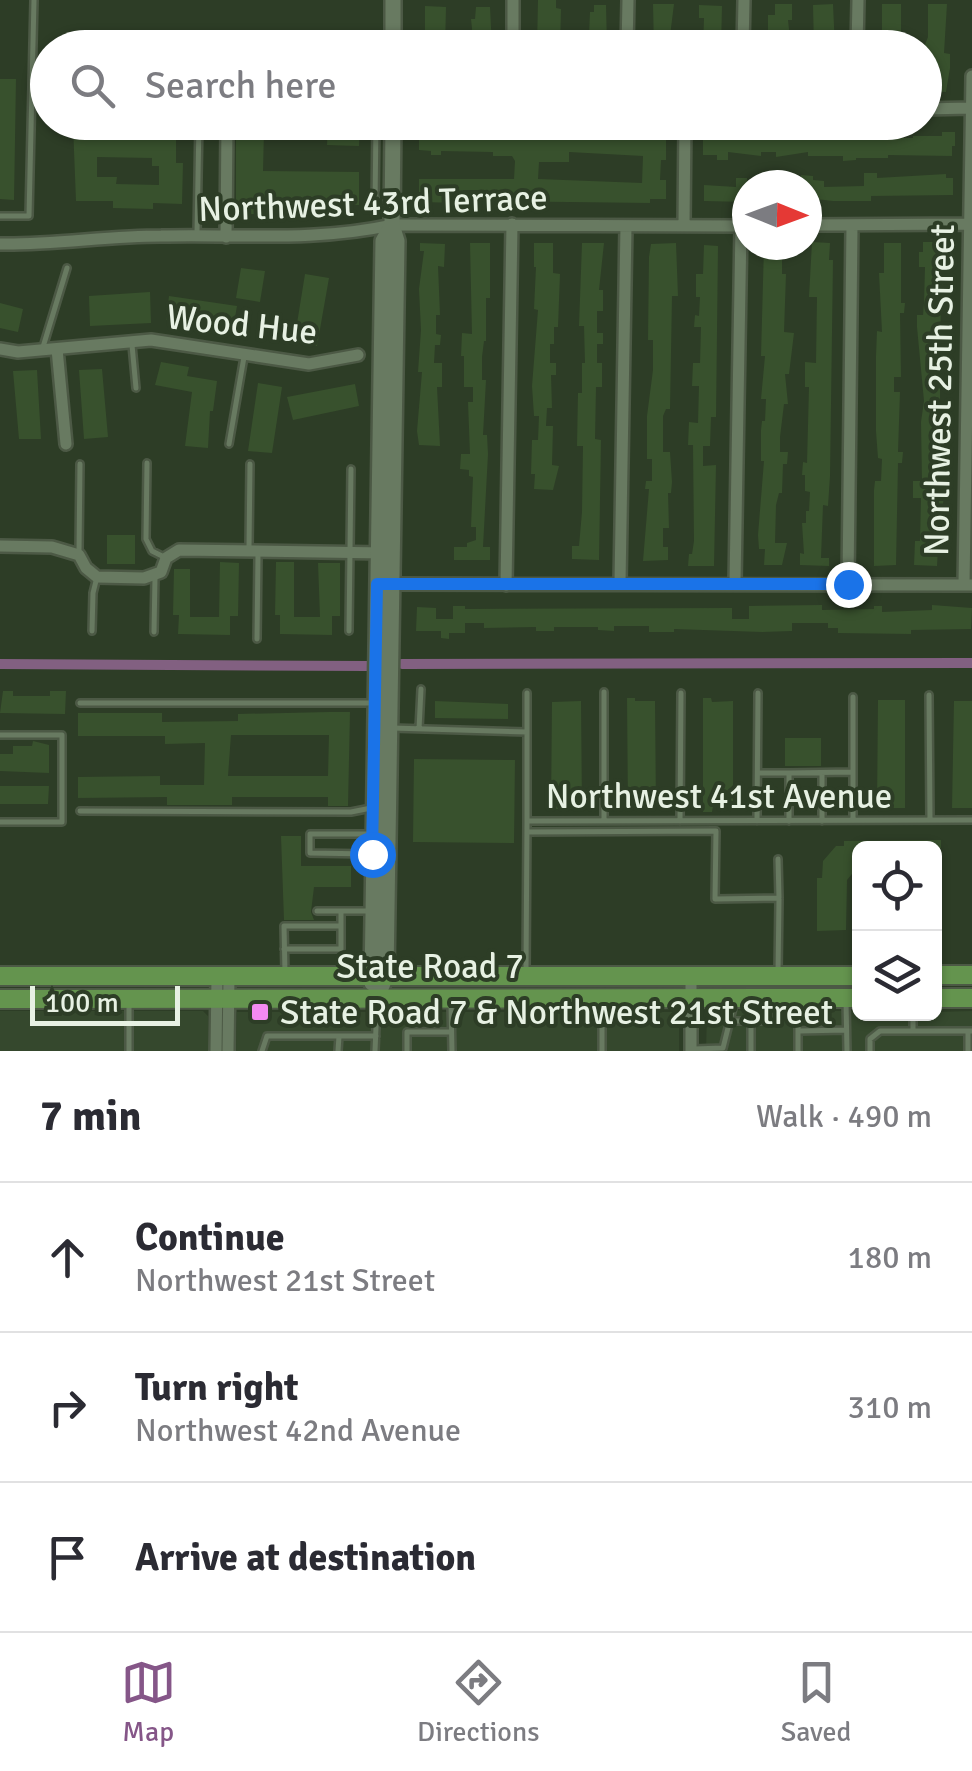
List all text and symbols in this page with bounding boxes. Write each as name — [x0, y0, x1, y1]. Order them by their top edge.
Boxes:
search box — [30, 30, 942, 140]
icon: search — [65, 58, 120, 113]
text: Search here — [145, 62, 337, 109]
north arrow — [732, 170, 822, 260]
street label: Northwest 43rd Terrace — [198, 176, 548, 231]
street label: Northwest 25th Street — [915, 224, 964, 556]
street label: Wood Hue — [165, 295, 319, 354]
route end — [826, 562, 872, 608]
street label: Northwest 41st Avenue — [546, 775, 892, 818]
route start — [350, 832, 396, 878]
map controls — [852, 841, 942, 1021]
button: locate — [852, 841, 942, 931]
button: layers — [852, 931, 942, 1021]
street label: State Road 7 — [336, 945, 524, 988]
scale bar — [30, 981, 180, 1026]
text: 100 m — [45, 986, 119, 1020]
place label: State Road 7 & Northwest 21st Street — [280, 991, 833, 1034]
marker: State Road 7 & Northwest 21st Street — [249, 1001, 271, 1023]
text: 7 min — [40, 1091, 141, 1142]
text: Walk · 490 m — [756, 1097, 932, 1136]
text: Continue — [135, 1214, 285, 1261]
icon: ahead — [40, 1230, 95, 1285]
text: 180 m — [848, 1238, 932, 1277]
text: Northwest 21st Street — [135, 1261, 435, 1300]
text: Turn right — [135, 1364, 299, 1411]
icon: right — [40, 1380, 95, 1435]
text: 310 m — [848, 1388, 932, 1427]
text: Northwest 42nd Avenue — [135, 1411, 461, 1450]
icon: arrive — [40, 1530, 95, 1585]
text: Arrive at destination — [135, 1534, 476, 1581]
tab: Map — [121, 1655, 176, 1749]
tab: Directions — [417, 1655, 539, 1749]
tab: Saved — [781, 1655, 851, 1749]

